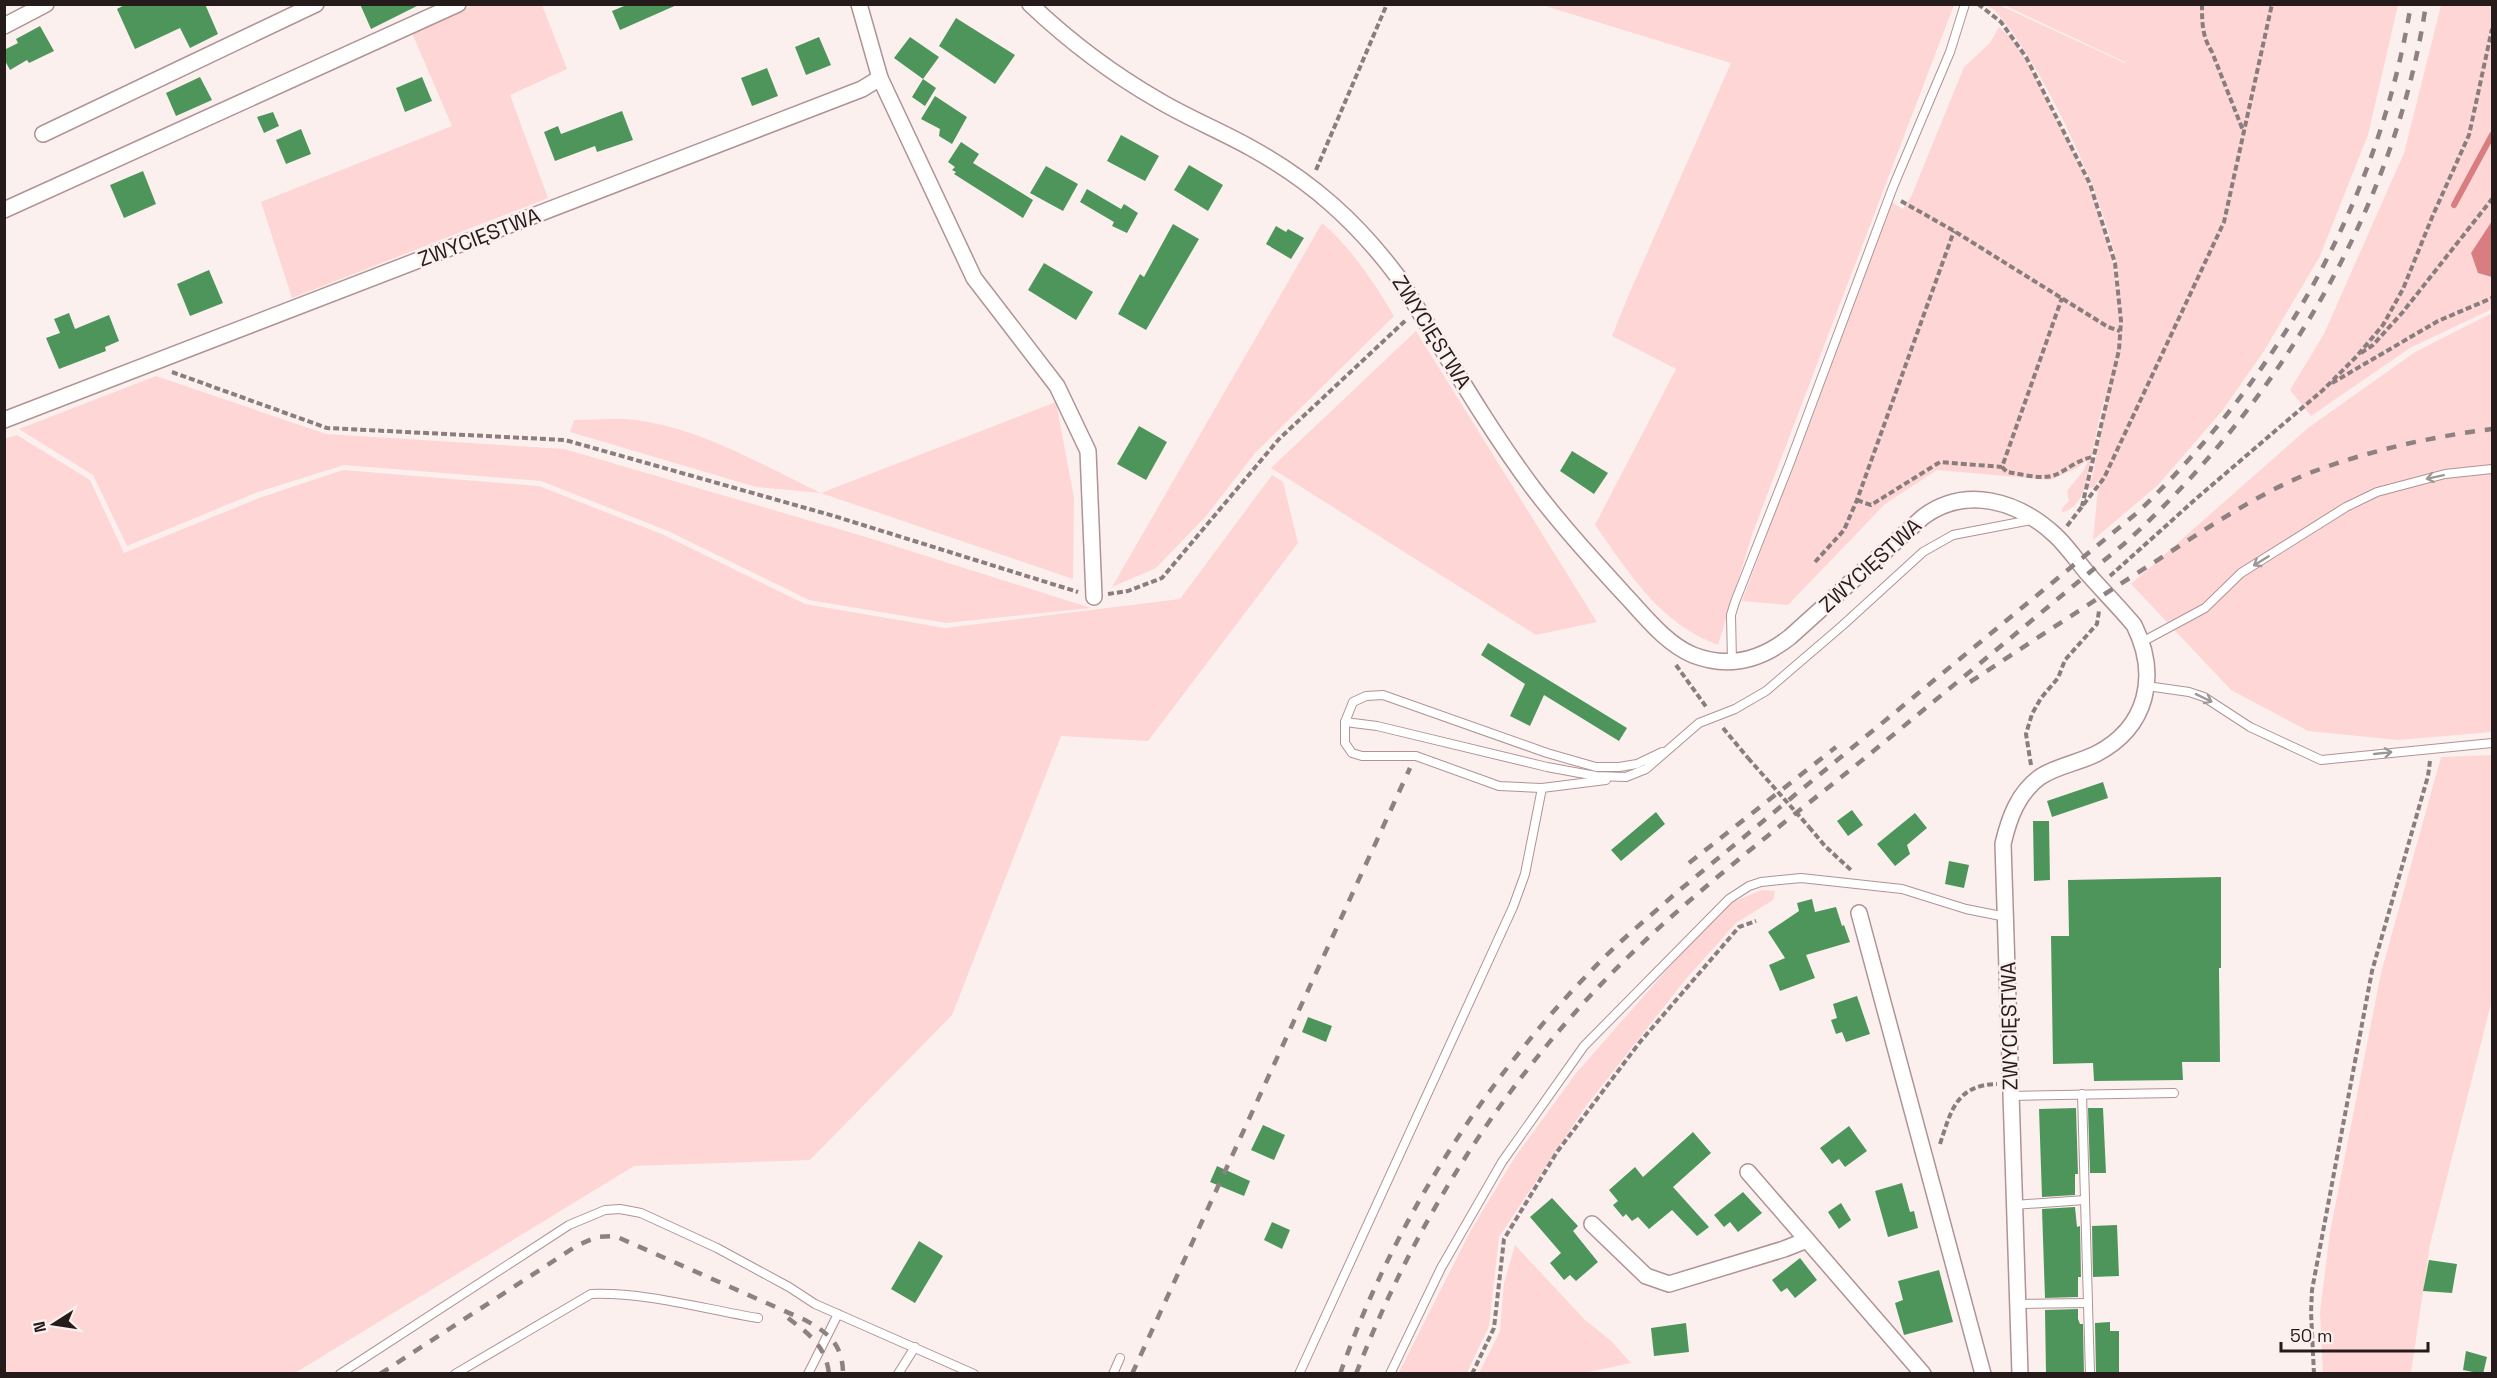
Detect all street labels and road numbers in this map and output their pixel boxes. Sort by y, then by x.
street label: ZWYCIĘSTWA [414,201,544,273]
street label: ZWYCIĘSTWA [1386,270,1478,394]
street label: ZWYCIĘSTWA [1813,512,1927,618]
street label: ZWYCIĘSTWA [1994,961,2024,1091]

